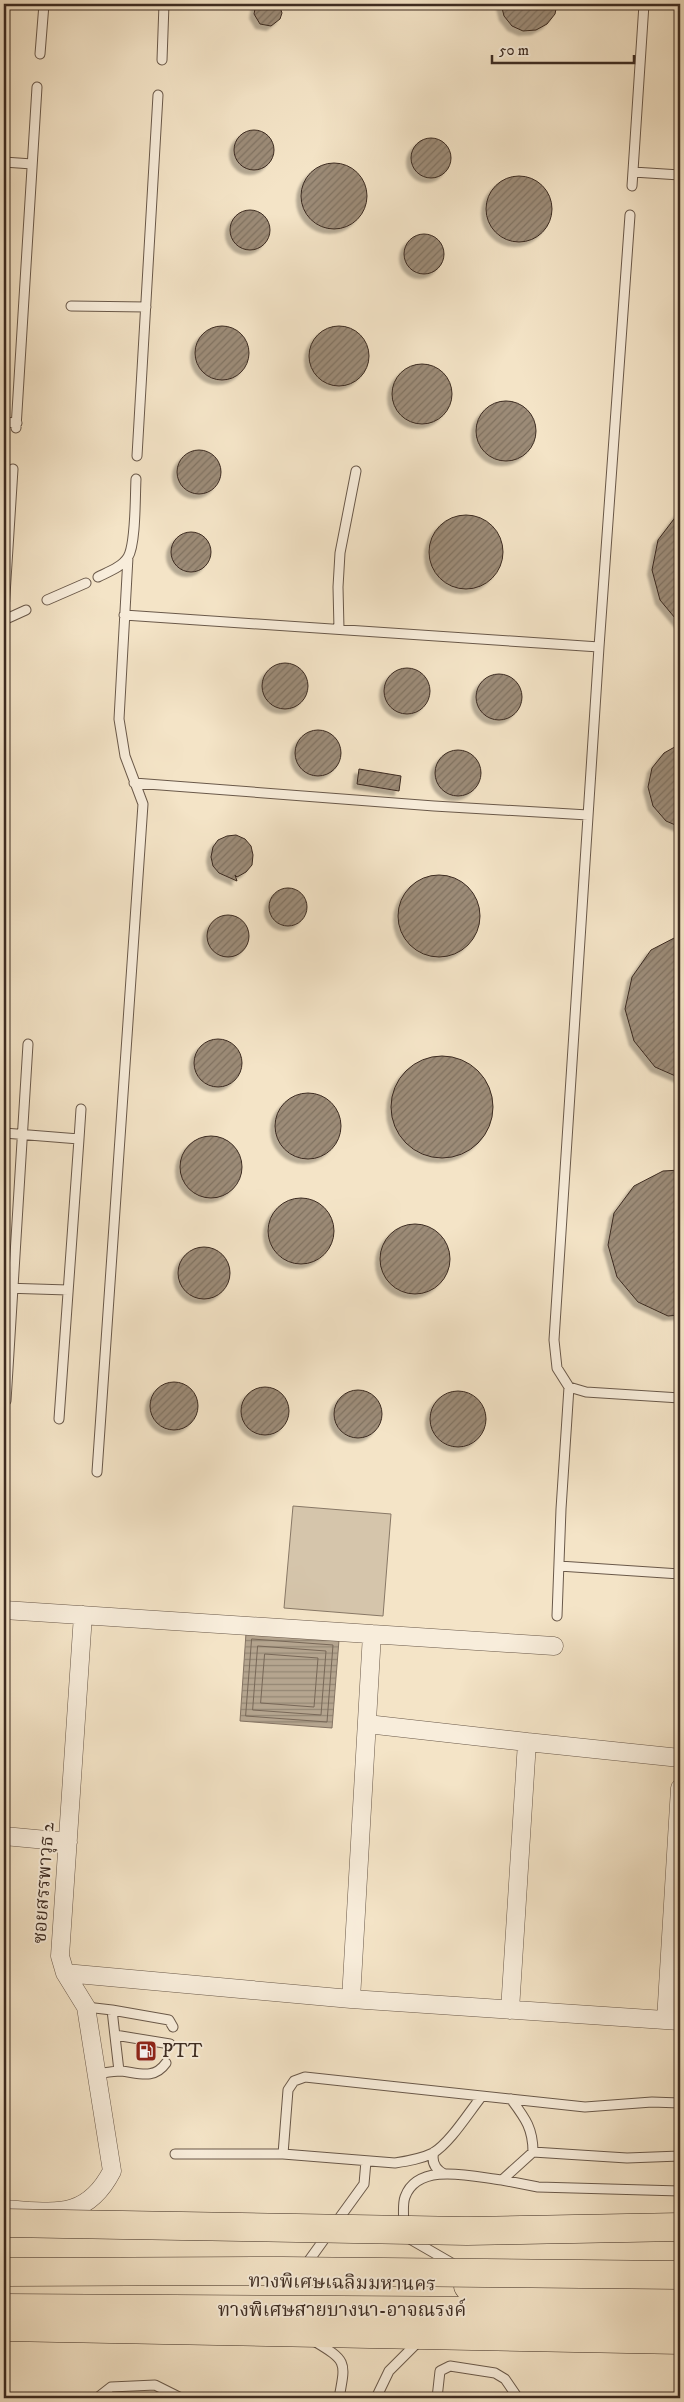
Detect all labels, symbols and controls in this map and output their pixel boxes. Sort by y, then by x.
scale bar [492,32,634,64]
text: 50 m [499,41,529,60]
street label: ซอยสรรพาวุธ 2 [28,1821,60,1944]
fuel station icon: PTT [134,2039,158,2063]
place label: PTT [162,2040,203,2063]
street label: ทางพิเศษเฉลิมมหานคร [248,2270,436,2296]
street label: ทางพิเศษสายบางนา-อาจณรงค์ [218,2298,466,2322]

